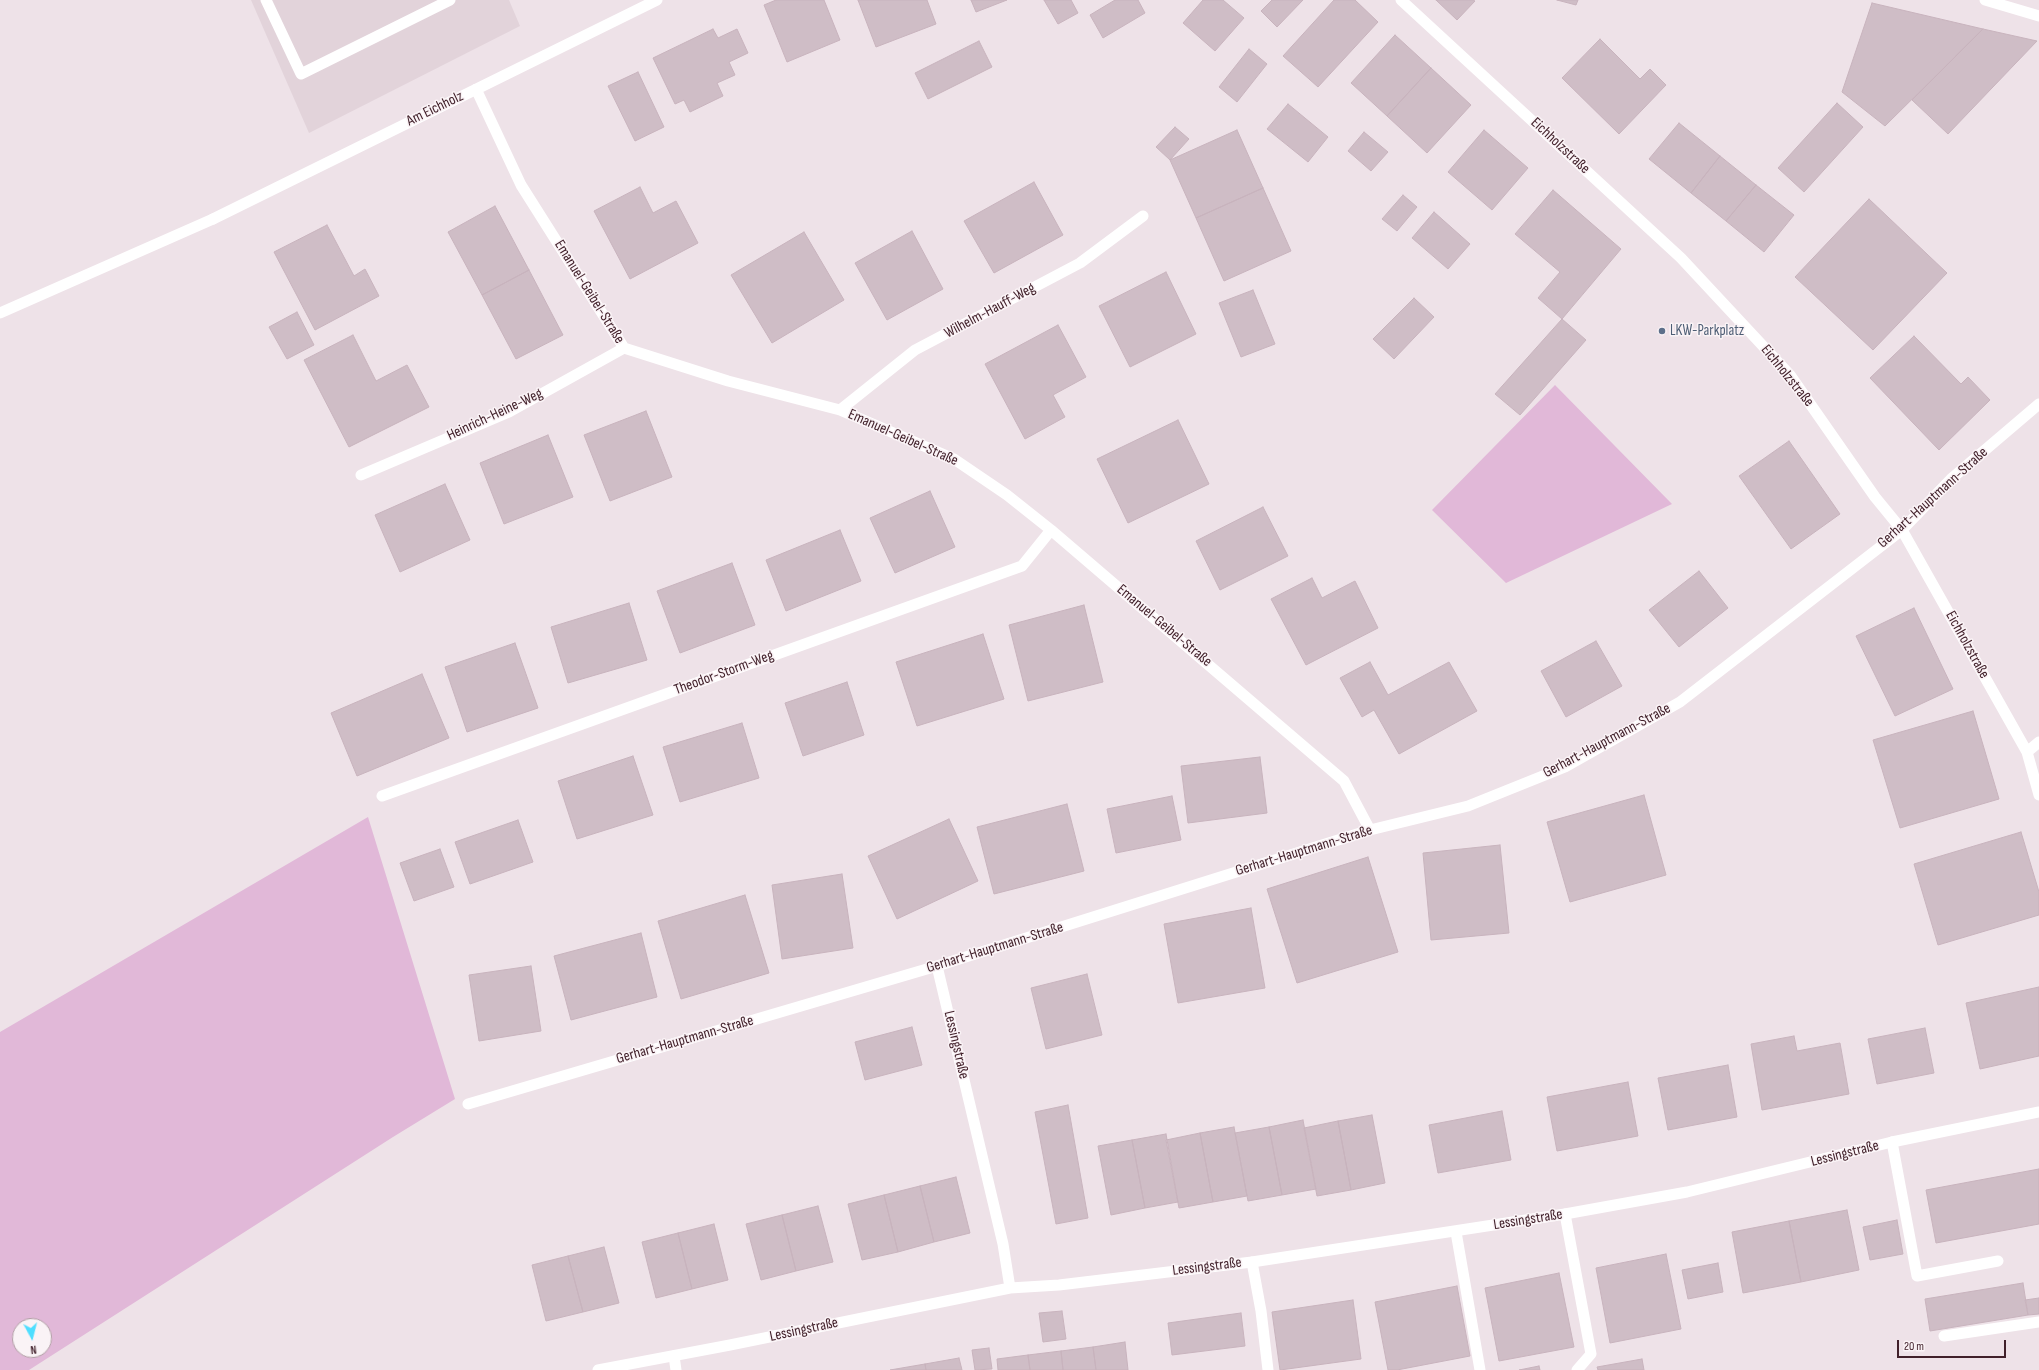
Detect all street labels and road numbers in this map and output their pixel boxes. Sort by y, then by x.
street label: Am Eichholz [404,88,466,130]
street label: Eichholzstraße [1527,114,1593,178]
street label: Emanuel-Geibel-Straße [550,237,628,347]
street label: Wilhelm-Hauff-Weg [941,279,1039,343]
street label: Eichholzstraße [1757,341,1817,411]
street label: Heinrich-Heine-Weg [444,385,546,445]
street label: Emanuel-Geibel-Straße [845,406,961,470]
street label: Gerhart-Hauptmann-Straße [1874,444,1992,552]
street label: Emanuel-Geibel-Straße [1113,581,1215,671]
street label: Eichholzstraße [1941,608,1993,682]
street label: Theodor-Storm-Weg [672,647,776,699]
street label: Gerhart-Hauptmann-Straße [1540,700,1674,782]
street label: Gerhart-Hauptmann-Straße [1234,822,1374,880]
street label: Gerhart-Hauptmann-Straße [925,919,1065,977]
street label: Lessingstraße [939,1009,973,1081]
street label: Gerhart-Hauptmann-Straße [614,1012,756,1068]
street label: Lessingstraße [1809,1137,1881,1171]
street label: Lessingstraße [1492,1206,1564,1234]
street label: Lessingstraße [1171,1254,1243,1280]
street label: Lessingstraße [768,1314,840,1346]

